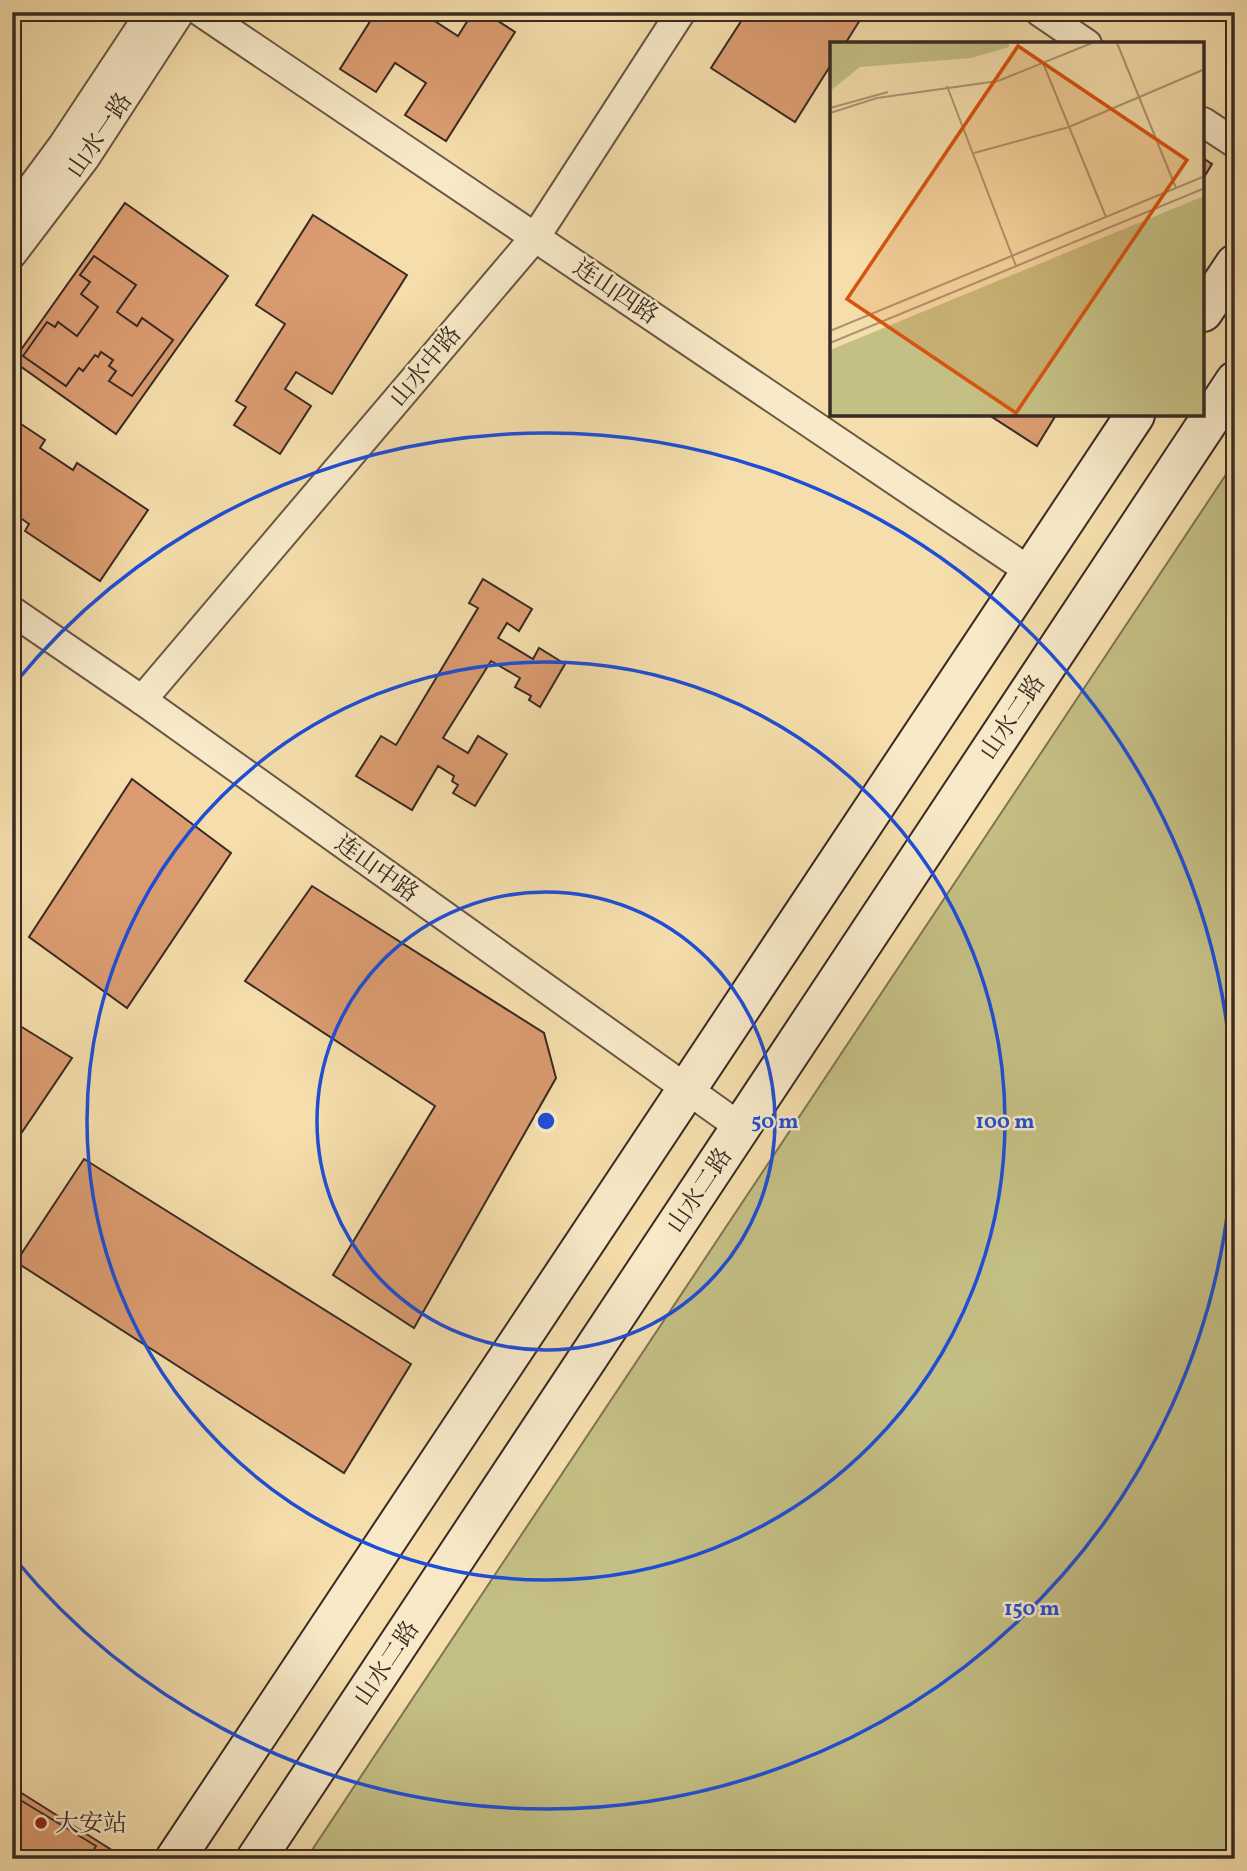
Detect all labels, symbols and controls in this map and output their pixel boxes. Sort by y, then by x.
inset map [830,42,1205,416]
street label: 山水一路 [60,87,142,185]
street label: 连山四路 [566,252,664,334]
street label: 山水中路 [383,320,470,415]
street label: 山水二路 [973,669,1055,767]
street label: 连山中路 [327,828,425,912]
text: 50 m [751,1108,799,1137]
text: 100 m [975,1108,1035,1137]
centre of rings [534,1109,558,1133]
street label: 山水二路 [660,1142,742,1240]
text: 150 m [1004,1595,1060,1624]
street label: 山水二路 [347,1615,429,1713]
place label: 大安站 [55,1808,127,1842]
marker: 大安站 [33,1815,49,1831]

